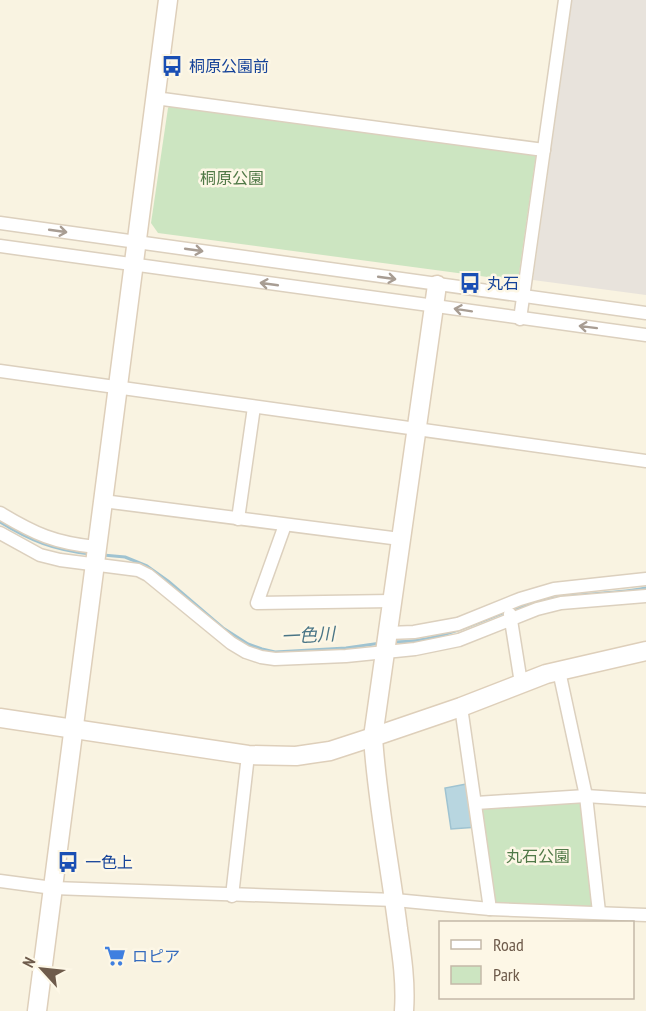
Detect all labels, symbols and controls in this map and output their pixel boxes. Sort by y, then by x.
bus stop icon: 桐原公園前 [160,54,184,78]
place label: 桐原公園前 [189,56,269,76]
park label: 桐原公園 [200,168,264,188]
one-way arrow [48,226,67,237]
one-way arrow [184,245,203,256]
bus stop icon: 丸石 [458,271,482,295]
one-way arrow [377,272,396,283]
place label: 丸石 [487,273,519,293]
one-way arrow [260,278,280,289]
one-way arrow [453,305,473,316]
one-way arrow [579,322,598,333]
water label: 一色川 [280,622,338,648]
park label: 丸石公園 [506,846,570,866]
bus stop icon: 一色上 [56,850,80,874]
place label: 一色上 [85,852,133,872]
legend [439,921,634,999]
text: Road [493,933,524,956]
north arrow [12,939,72,999]
supermarket icon: ロピア [103,944,127,968]
place label: ロピア [132,946,180,966]
text: N [18,954,40,971]
text: Park [493,963,520,986]

